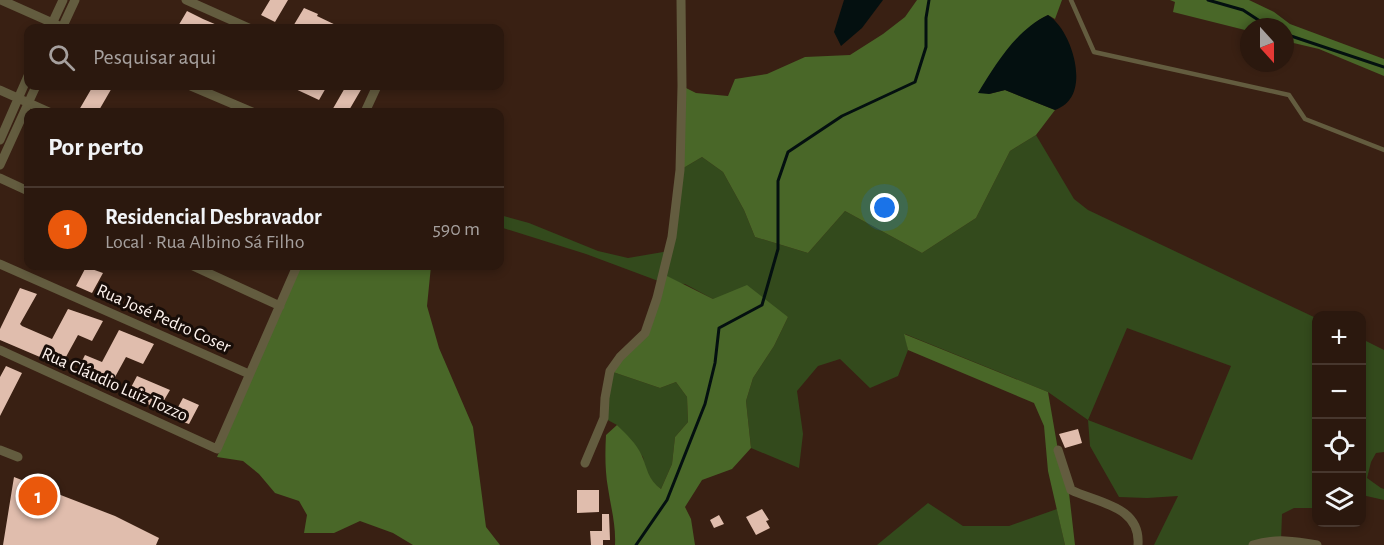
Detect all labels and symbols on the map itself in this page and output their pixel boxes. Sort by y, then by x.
north arrow [1240,18,1294,72]
your location [870,193,899,222]
street label: Rua José Pedro Coser [94,281,233,357]
street label: Rua Cláudio Luiz Tozzo [39,345,191,425]
pin: 1 [18,474,57,518]

